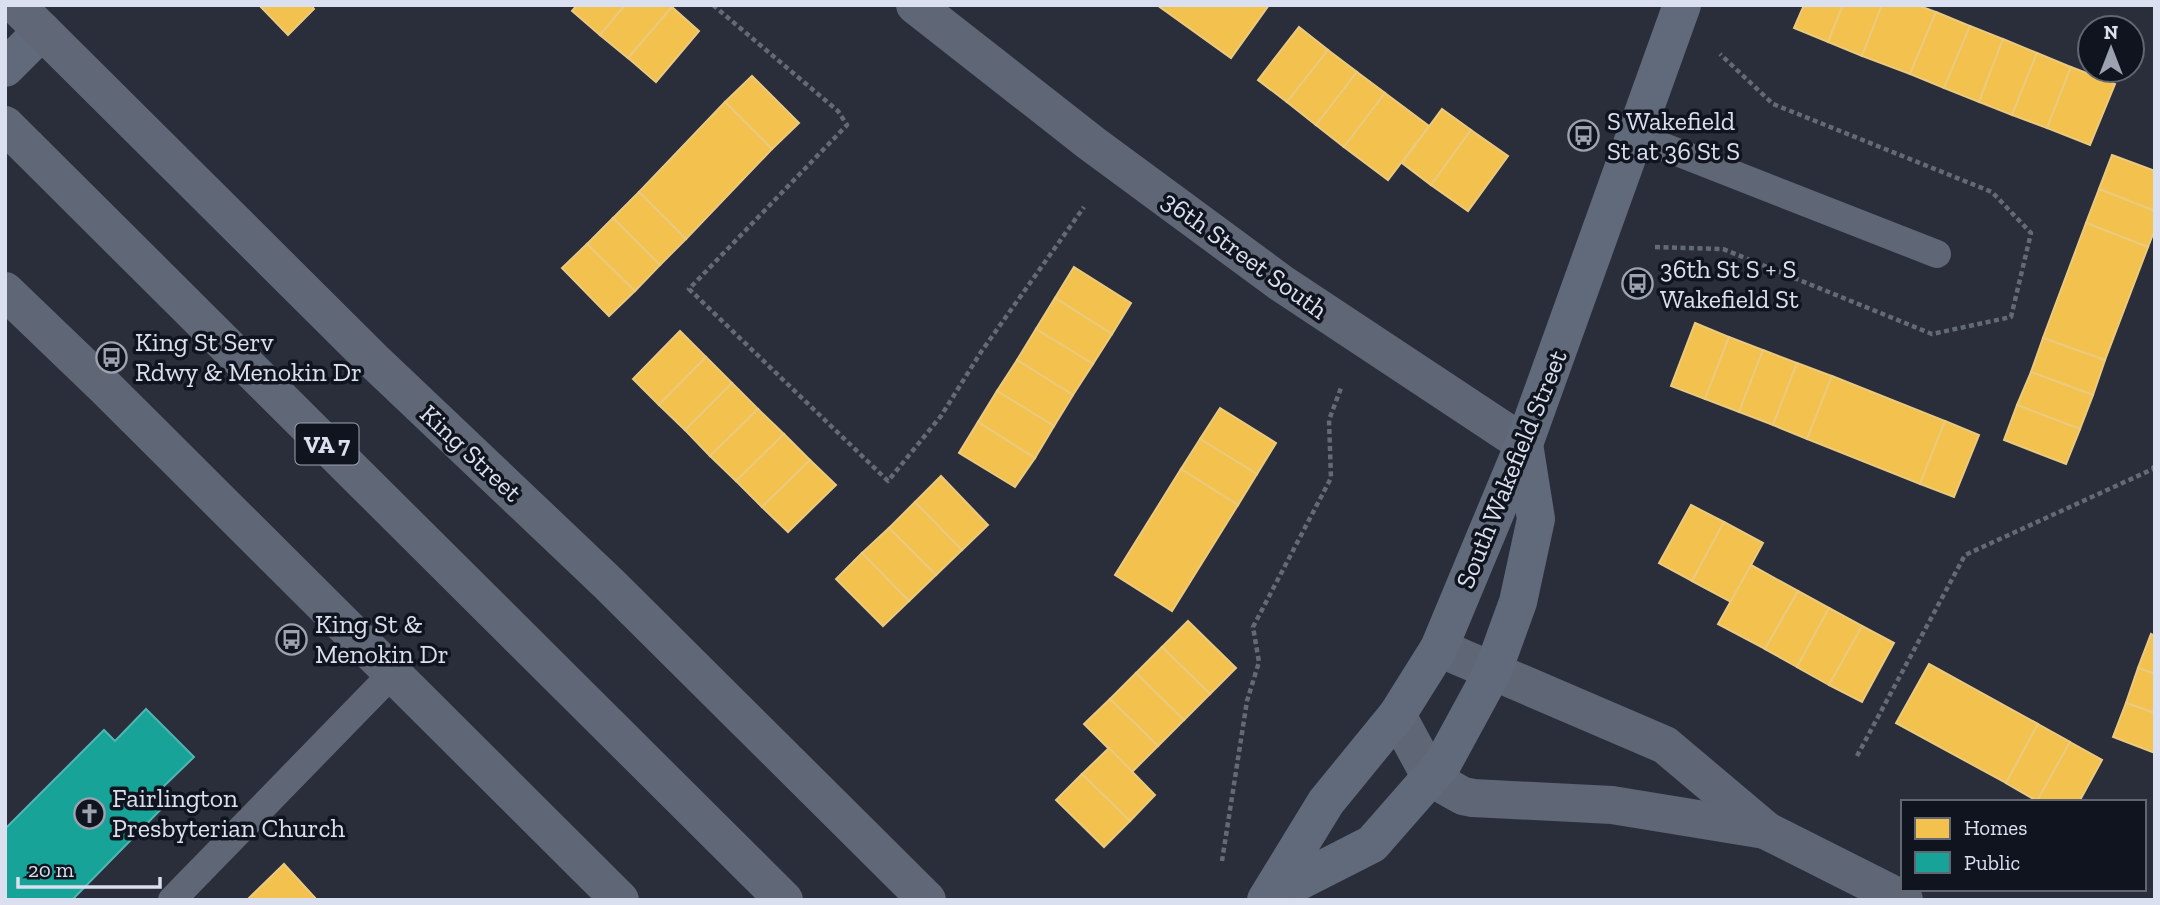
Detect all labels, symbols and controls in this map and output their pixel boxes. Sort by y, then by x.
north arrow [2076,14,2146,84]
text: N [2104,21,2118,44]
place label: S Wakefield St at 36 St S [1607,105,1740,167]
bus stop icon: S Wakefield St at 36 St S [1567,119,1601,153]
street label: 36th Street South [1156,184,1334,326]
place label: 36th St S + S Wakefield St [1660,253,1799,315]
bus stop icon: 36th St S + S Wakefield St [1620,267,1654,301]
place label: King St Serv Rdwy & Menokin Dr [135,326,362,388]
bus stop icon: King St Serv Rdwy & Menokin Dr [95,340,129,374]
street label: South Wakefield Street [1449,345,1574,593]
street label: King Street [413,398,529,508]
road number: VA 7 [296,424,358,464]
place label: King St & Menokin Dr [315,608,449,670]
bus stop icon: King St & Menokin Dr [275,622,309,656]
place label: Fairlington Presbyterian Church [112,782,345,844]
church icon: Fairlington Presbyterian Church [72,796,106,830]
legend [1901,800,2146,891]
text: Homes [1964,815,2027,840]
scale bar [18,846,159,890]
text: Public [1964,850,2020,875]
text: 20 m [28,857,74,882]

